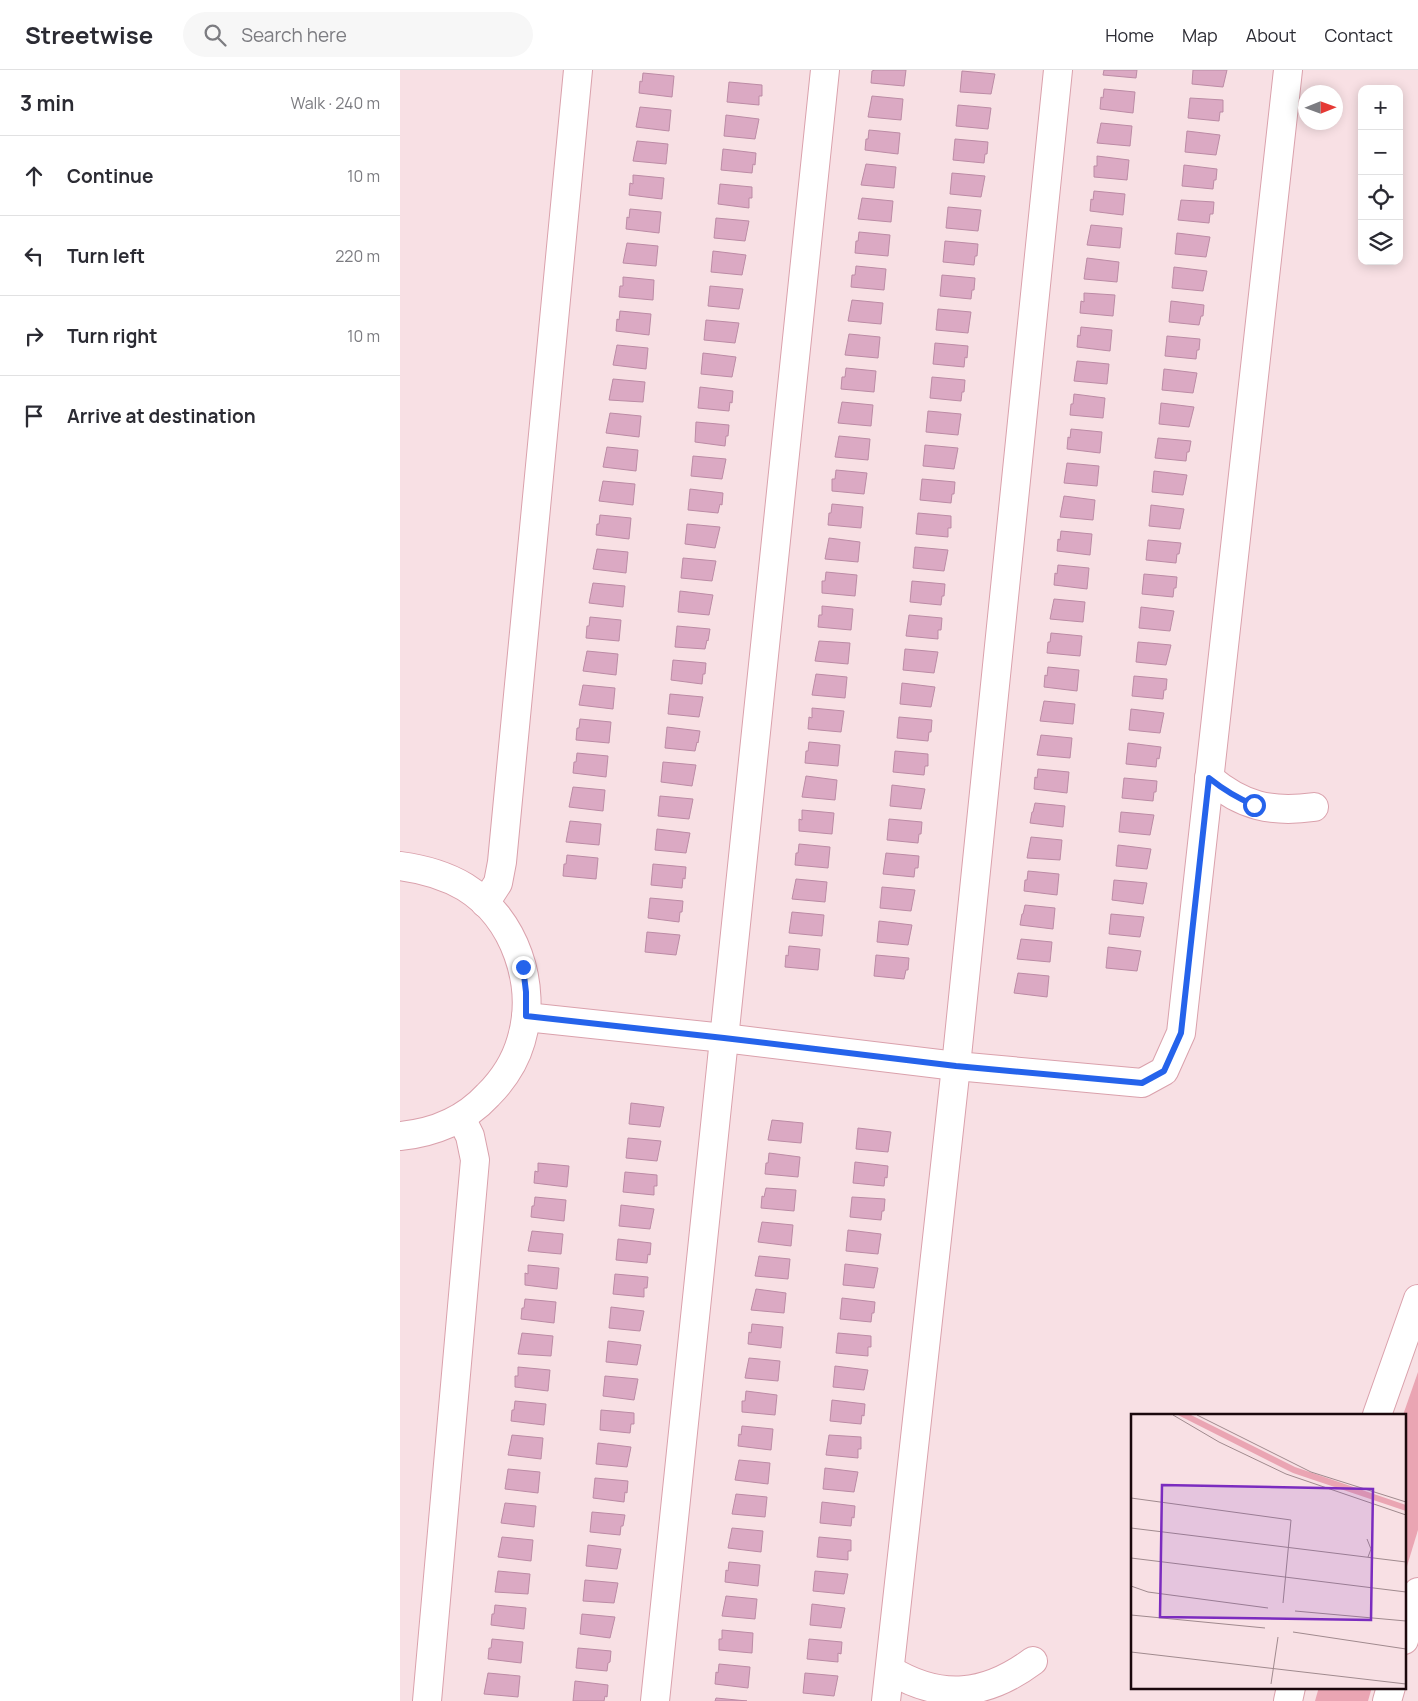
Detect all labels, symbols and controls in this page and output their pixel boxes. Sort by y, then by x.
search box [183,12,533,57]
text: Streetwise [25,18,153,51]
icon: search [201,21,229,49]
text: Search here [241,22,347,48]
text: Home [1105,23,1154,47]
text: Map [1182,23,1218,47]
text: About [1246,23,1296,47]
text: Contact [1324,23,1393,47]
north arrow [1298,85,1343,130]
map controls [1358,85,1403,265]
button: + [1358,85,1403,130]
text: 3 min [20,89,74,117]
text: Walk · 240 m [290,92,380,114]
button: − [1358,130,1403,175]
icon: ahead [20,162,48,190]
text: Continue [67,163,153,189]
text: 10 m [347,165,380,187]
button: locate [1358,175,1403,220]
button: layers [1358,220,1403,265]
icon: left [20,242,48,270]
text: Turn left [67,243,145,269]
text: 220 m [335,245,380,267]
icon: right [20,322,48,350]
text: Turn right [67,323,157,349]
text: 10 m [347,325,380,347]
icon: arrive [20,402,48,430]
text: Arrive at destination [67,403,256,429]
route start [1243,794,1266,817]
route end [512,956,535,979]
inset map [1131,1414,1406,1688]

